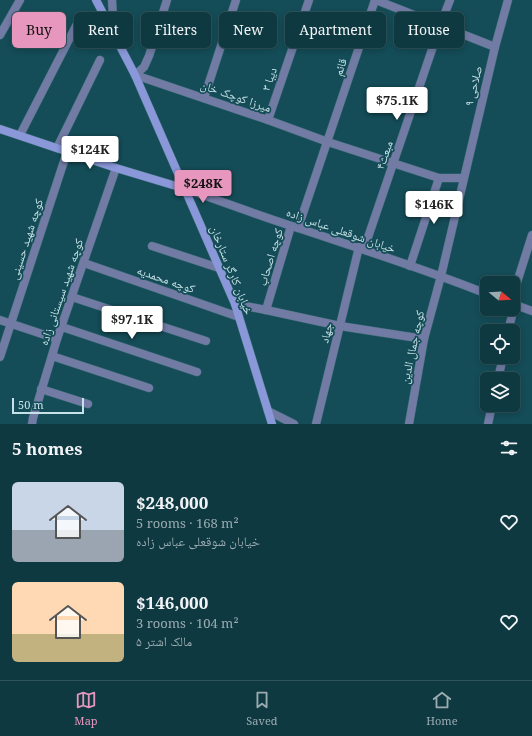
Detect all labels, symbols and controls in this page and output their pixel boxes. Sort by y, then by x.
chip: Buy [12,12,66,48]
chip: Rent [74,12,133,48]
chip: Filters [141,12,211,48]
chip: New [219,12,277,48]
chip: Apartment [285,12,386,48]
chip: House [394,12,464,48]
street label: قائم [329,56,351,78]
street label: صلاحی ۹ [460,64,486,108]
street label: دیبا ۳ [257,65,281,93]
street label: میرزا کوچک خان [198,76,274,116]
pin: $75.1K [364,87,430,121]
text: $75.1K [376,91,418,109]
pin: $124K [62,136,118,170]
street label: مبعث۴ [371,138,397,172]
text: $124K [71,140,109,158]
pin: $248K [175,170,231,204]
text: $248K [184,174,222,192]
pin: $146K [406,191,462,225]
text: $146K [415,195,453,213]
street label: کوچه شهید حسینی [5,196,47,282]
street label: خیابان شوقعلی عباس زاده [284,203,398,257]
street label: خیابان کارگر ستارخان [206,223,258,317]
street label: کوچه اصحاب [253,226,287,288]
street label: کوچه شهید سیستانی زاده [35,236,87,348]
street label: کوچه محمدیه [135,261,197,297]
north arrow [480,276,520,316]
map controls [480,276,520,412]
pin: $97.1K [99,306,165,340]
street label: کوچه جمال الدین [396,309,428,385]
text: $97.1K [111,310,153,328]
street label: جهاد [315,321,337,345]
button: locate [480,324,520,364]
button: layers [480,372,520,412]
scale bar [12,396,84,415]
text: 50 m [18,397,44,412]
text: 5 homes [12,437,82,460]
icon: filters [498,437,520,459]
text: $248,000 [136,491,208,514]
icon: home [44,498,92,546]
icon: heart [498,511,520,533]
text: 5 rooms · 168 m² [136,514,239,532]
text: خیابان شوقعلی عباس زاده [136,532,260,550]
text: $146,000 [136,591,208,614]
icon: home [44,598,92,646]
icon: heart [498,611,520,633]
text: 3 rooms · 104 m² [136,614,239,632]
text: مالک اشتر ۵ [136,632,192,650]
tab: Map [74,689,98,728]
tab: Saved [246,689,278,728]
tab: Home [426,689,458,728]

